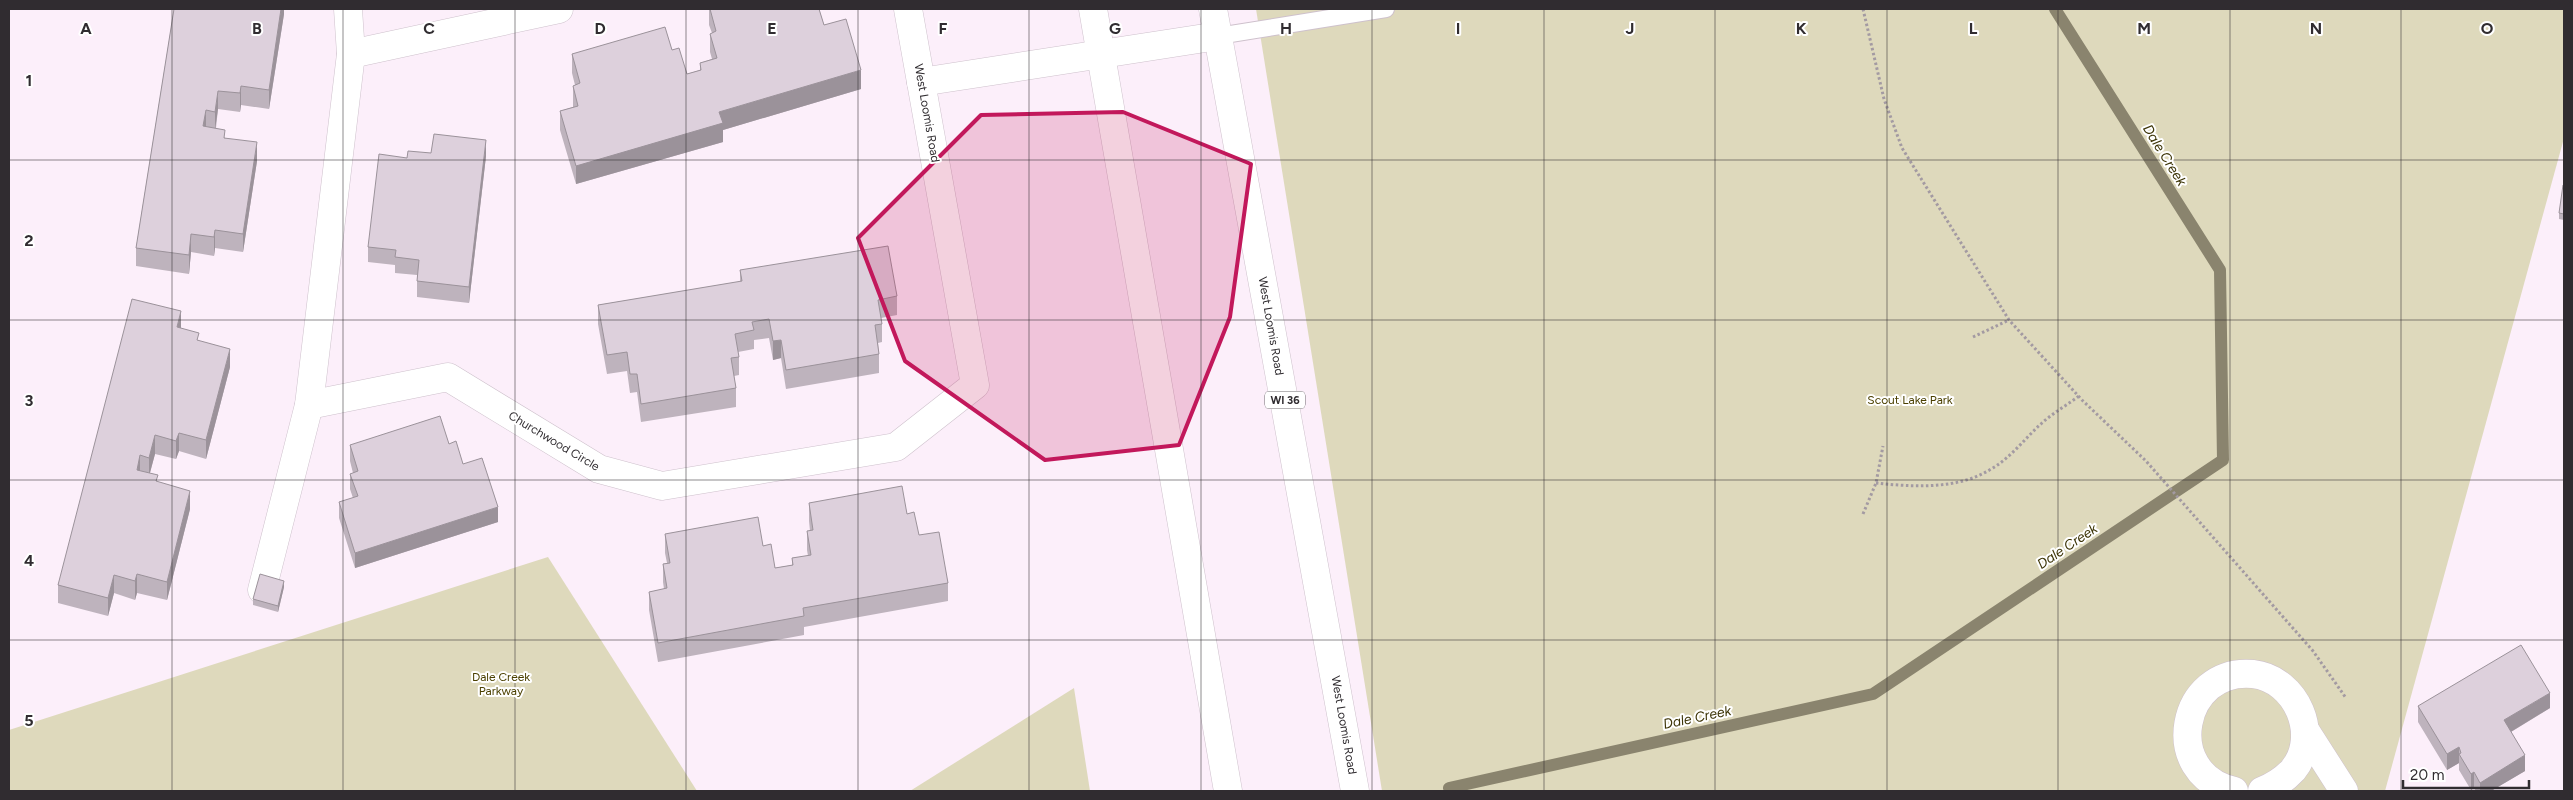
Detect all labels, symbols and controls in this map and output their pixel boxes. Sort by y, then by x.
text: A [80,19,92,38]
text: B [252,19,262,38]
text: C [423,19,435,38]
text: D [594,19,606,38]
text: E [767,19,777,38]
text: F [939,19,948,38]
text: G [1109,19,1121,38]
text: H [1280,19,1292,38]
text: I [1456,19,1460,38]
text: J [1626,19,1634,38]
text: K [1796,19,1807,38]
text: L [1969,19,1978,38]
text: M [2137,19,2151,38]
text: N [2310,19,2322,38]
text: O [2481,19,2494,38]
street label: West Loomis Road [911,63,943,163]
text: 1 [26,71,32,90]
water label: Dale Creek [2139,121,2191,190]
text: 2 [24,231,34,250]
street label: West Loomis Road [1255,276,1287,376]
text: 3 [25,391,34,410]
road number: WI 36 [1265,392,1305,408]
park label: Scout Lake Park [1867,393,1953,407]
street label: Churchwood Circle [506,408,602,474]
water label: Dale Creek [2034,519,2102,573]
text: 4 [24,551,34,570]
park label: Dale Creek Parkway [472,670,530,698]
street label: West Loomis Road [1328,675,1360,775]
water label: Dale Creek [1662,702,1734,733]
text: 5 [24,711,34,730]
scale bar [2403,758,2529,790]
text: 20 m [2410,766,2444,784]

